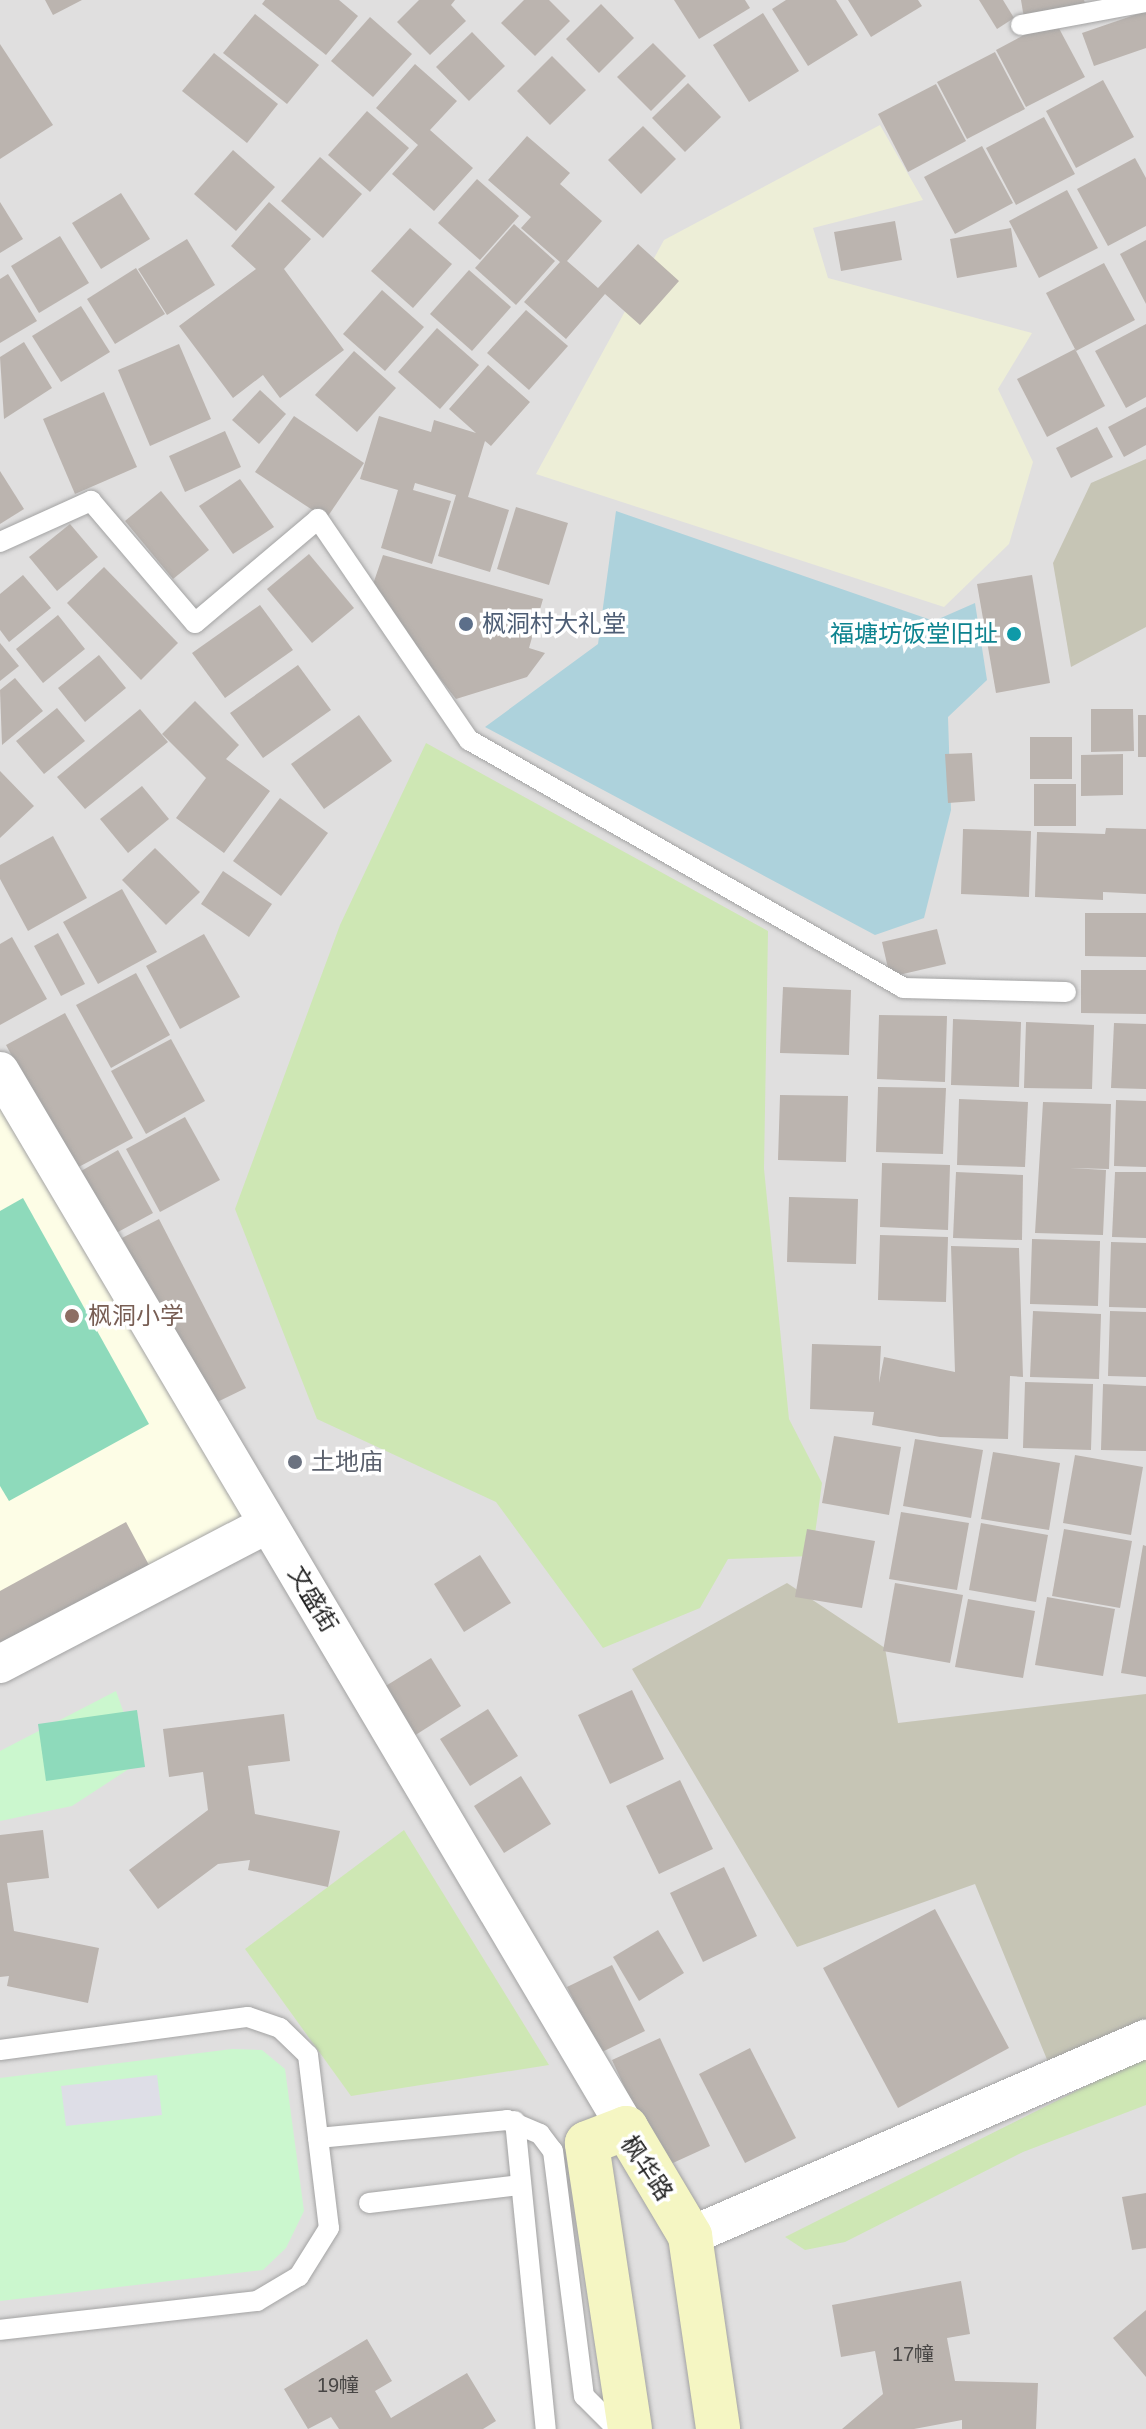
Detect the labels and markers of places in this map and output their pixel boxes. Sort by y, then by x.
place label: 枫洞村大礼堂 [482,610,626,638]
marker: 枫洞村大礼堂 [457,615,475,633]
place label: 福塘坊饭堂旧址 [830,620,998,648]
marker: 福塘坊饭堂旧址 [1005,625,1023,643]
place label: 枫洞小学 [88,1302,184,1330]
marker: 枫洞小学 [63,1307,81,1325]
place label: 土地庙 [311,1448,383,1476]
marker: 土地庙 [286,1453,304,1471]

